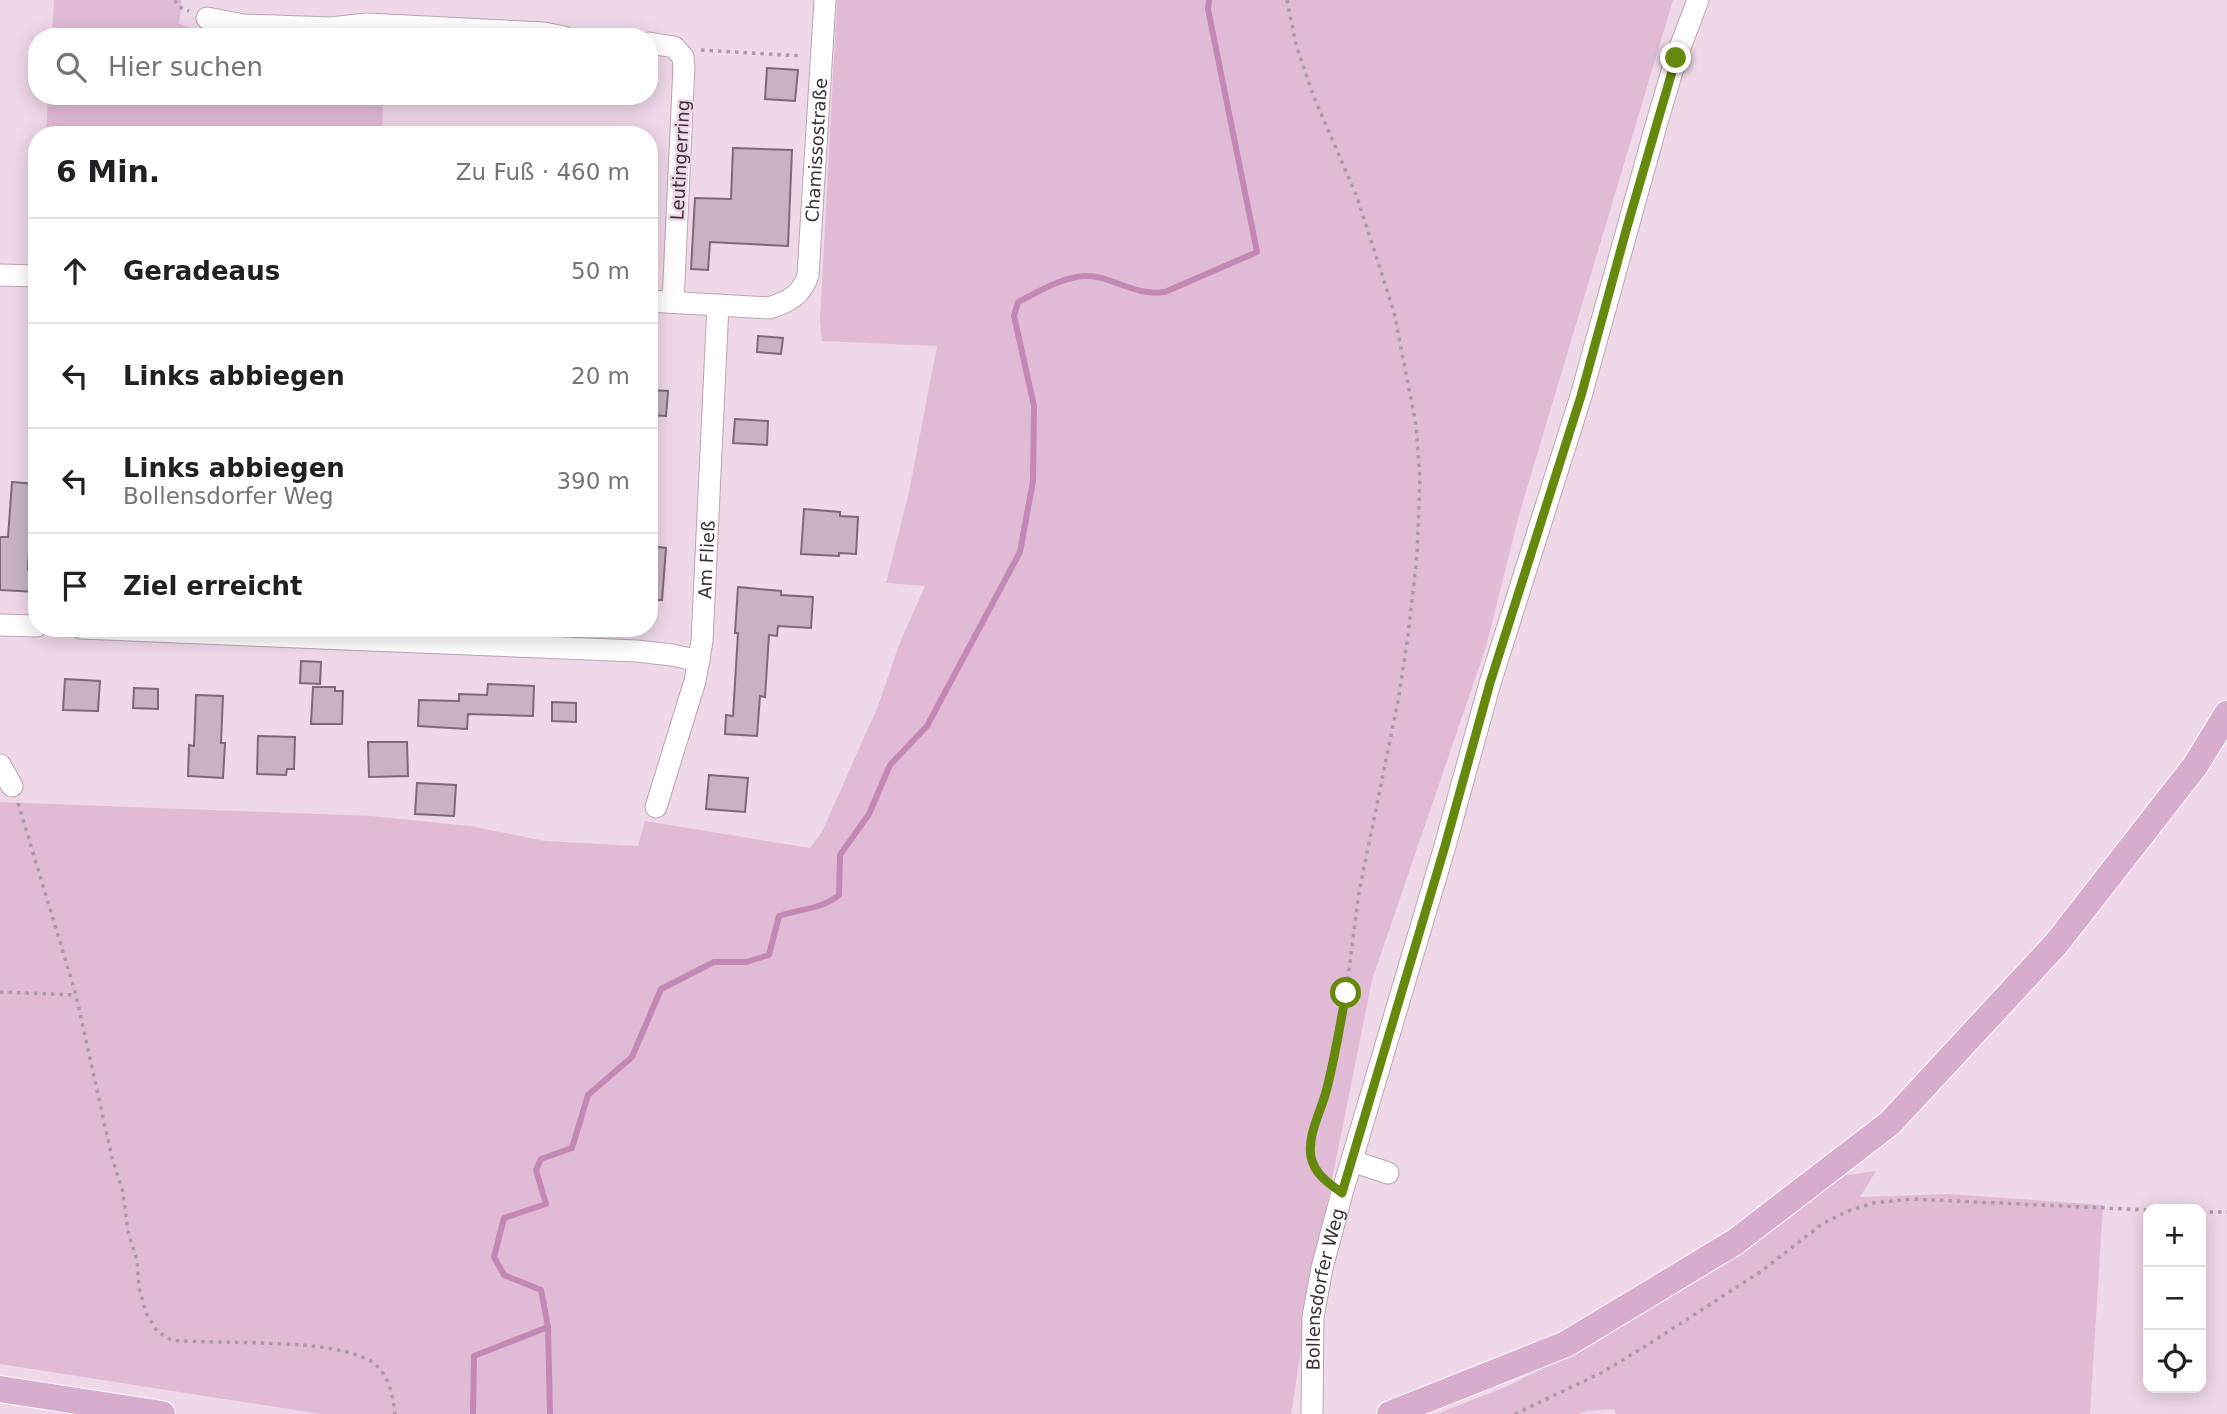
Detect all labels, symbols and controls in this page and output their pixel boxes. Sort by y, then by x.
search box [28,28,658,105]
route end [1660,42,1691,73]
icon: search [52,48,90,86]
text: Hier suchen [108,52,263,82]
street label: Chamissostraße [801,77,831,223]
street label: Leutingerring [666,99,694,221]
text: 6 Min. [56,154,160,189]
text: Zu Fuß · 460 m [456,159,630,185]
icon: ahead [56,252,94,290]
text: Geradeaus [123,256,280,286]
text: 50 m [571,258,630,284]
icon: left [56,357,94,395]
text: Links abbiegen [123,361,345,391]
text: 20 m [571,363,630,389]
text: Links abbiegen [123,453,345,483]
icon: left [56,462,94,500]
text: 390 m [556,468,630,494]
text: Bollensdorfer Weg [123,483,334,509]
street label: Am Fließ [694,520,718,599]
icon: arrive [56,567,94,605]
text: Ziel erreicht [123,571,303,601]
route start [1330,977,1361,1008]
map controls [2143,1204,2206,1393]
button: + [2143,1204,2206,1267]
street label: Bollensdorfer Weg [1302,1206,1348,1371]
button: − [2143,1267,2206,1330]
button: locate [2143,1330,2206,1393]

